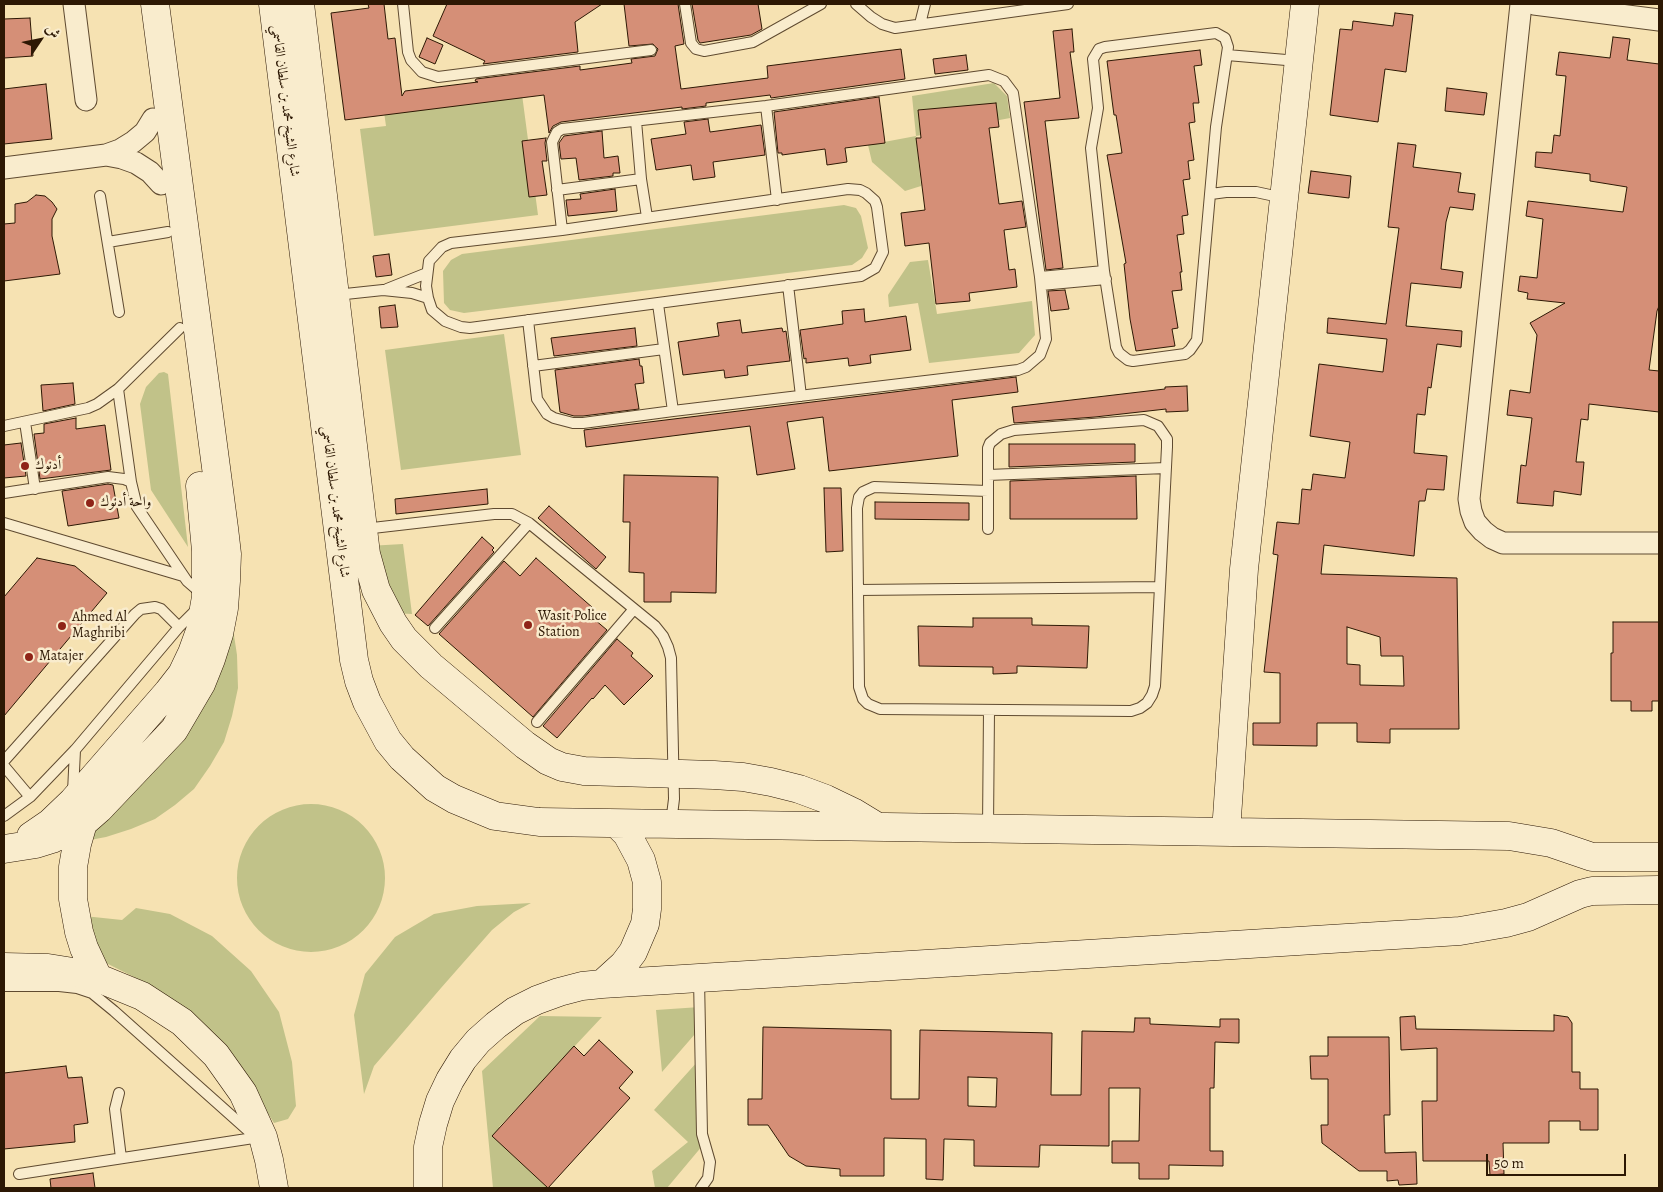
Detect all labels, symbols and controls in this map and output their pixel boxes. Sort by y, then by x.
north arrow [15,15,65,65]
text: ش [41,20,65,42]
street label: شارع الشيخ محمد بن سلطان القاسمي [267,24,303,178]
street label: شارع الشيخ محمد بن سلطان القاسمي [317,425,353,579]
place label: أدنوك [35,458,61,474]
marker: أدنوك [19,460,31,472]
place label: واحة أدنوك [100,495,151,511]
marker: واحة أدنوك [84,497,96,509]
place label: Wasit Police Station [538,609,607,642]
place label: Ahmed Al Maghribi [72,610,127,642]
marker: Wasit Police Station [522,619,534,631]
marker: Ahmed Al Maghribi [56,620,68,632]
place label: Matajer [39,649,84,665]
marker: Matajer [23,651,35,663]
scale bar [1488,1144,1628,1176]
text: 50 m [1494,1153,1524,1173]

